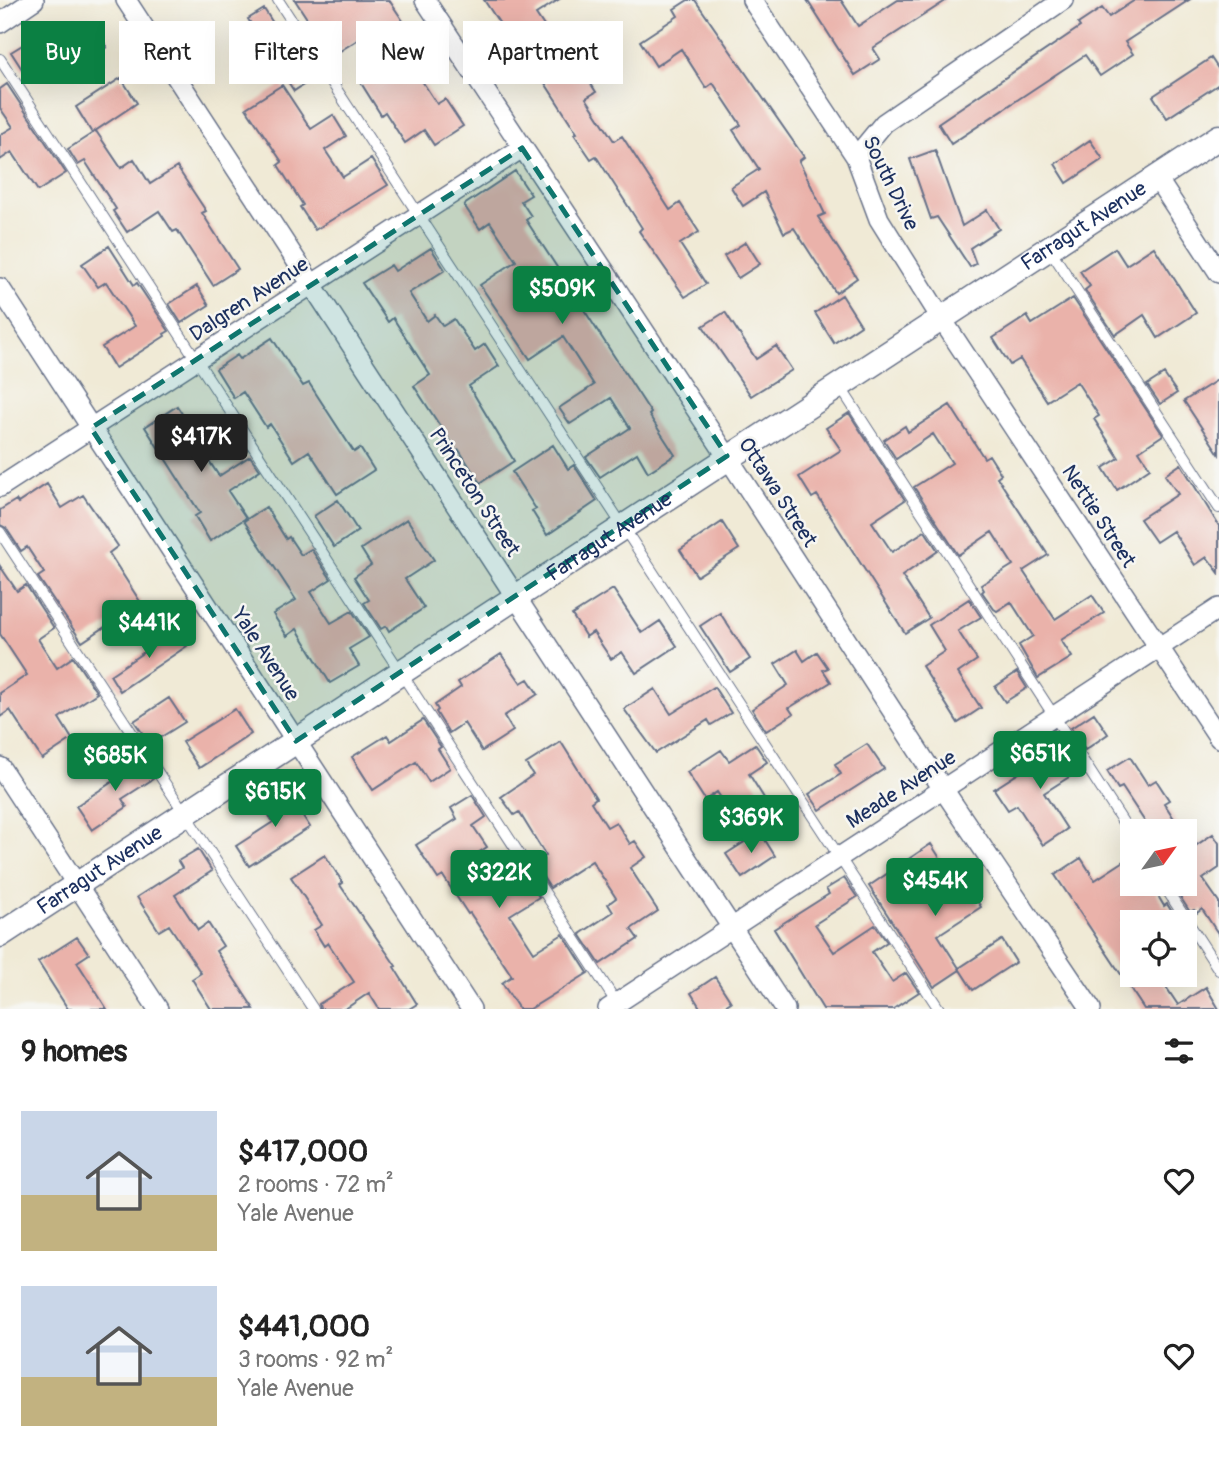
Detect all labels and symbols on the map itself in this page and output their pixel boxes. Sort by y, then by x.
street label: South Drive [856,132,925,235]
street label: Farragut Avenue [1016,175,1152,277]
street label: Dalgren Avenue [185,251,314,348]
pin: $509K [513,266,611,326]
pin: $417K [152,414,250,474]
street label: Princeton Street [423,423,527,562]
street label: Ottawa Street [732,432,823,553]
street label: Nettie Street [1055,460,1142,573]
street label: Farragut Avenue [541,485,678,588]
pin: $441K [100,600,198,660]
street label: Yale Avenue [225,602,306,706]
pin: $651K [991,732,1089,791]
pin: $685K [66,734,164,793]
street label: Meade Avenue [841,744,962,835]
pin: $615K [226,770,324,829]
pin: $369K [702,796,800,855]
street label: Farragut Avenue [32,819,168,921]
north arrow [1120,819,1197,896]
pin: $322K [450,850,548,910]
pin: $454K [886,858,984,918]

